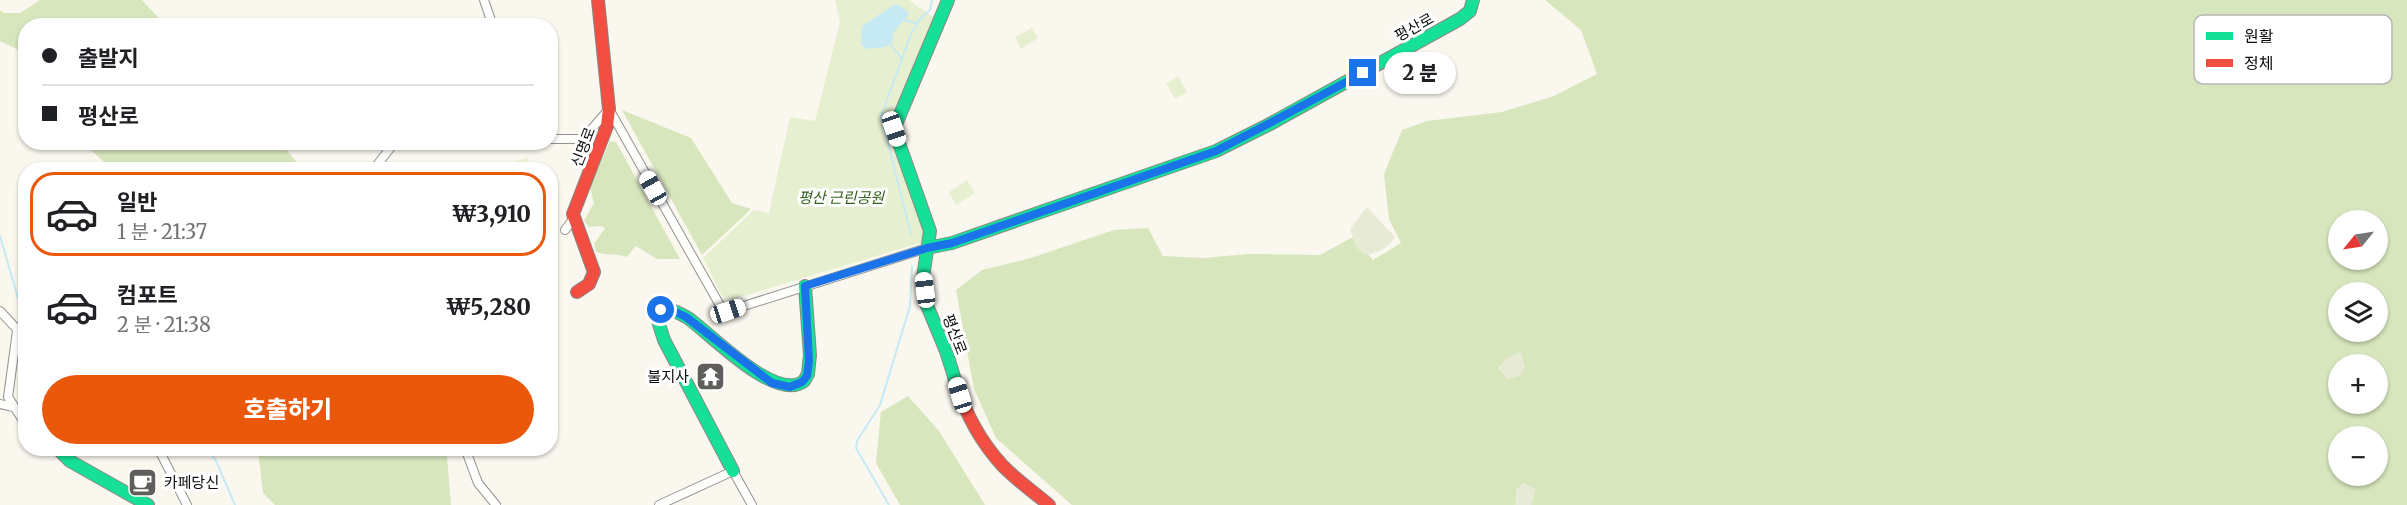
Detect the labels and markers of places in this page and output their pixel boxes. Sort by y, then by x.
temple icon: 불지사 [694,360,726,392]
place label: 불지사 [648,367,689,386]
cafe icon: 카페당신 [127,466,159,498]
place label: 카페당신 [164,473,219,492]

